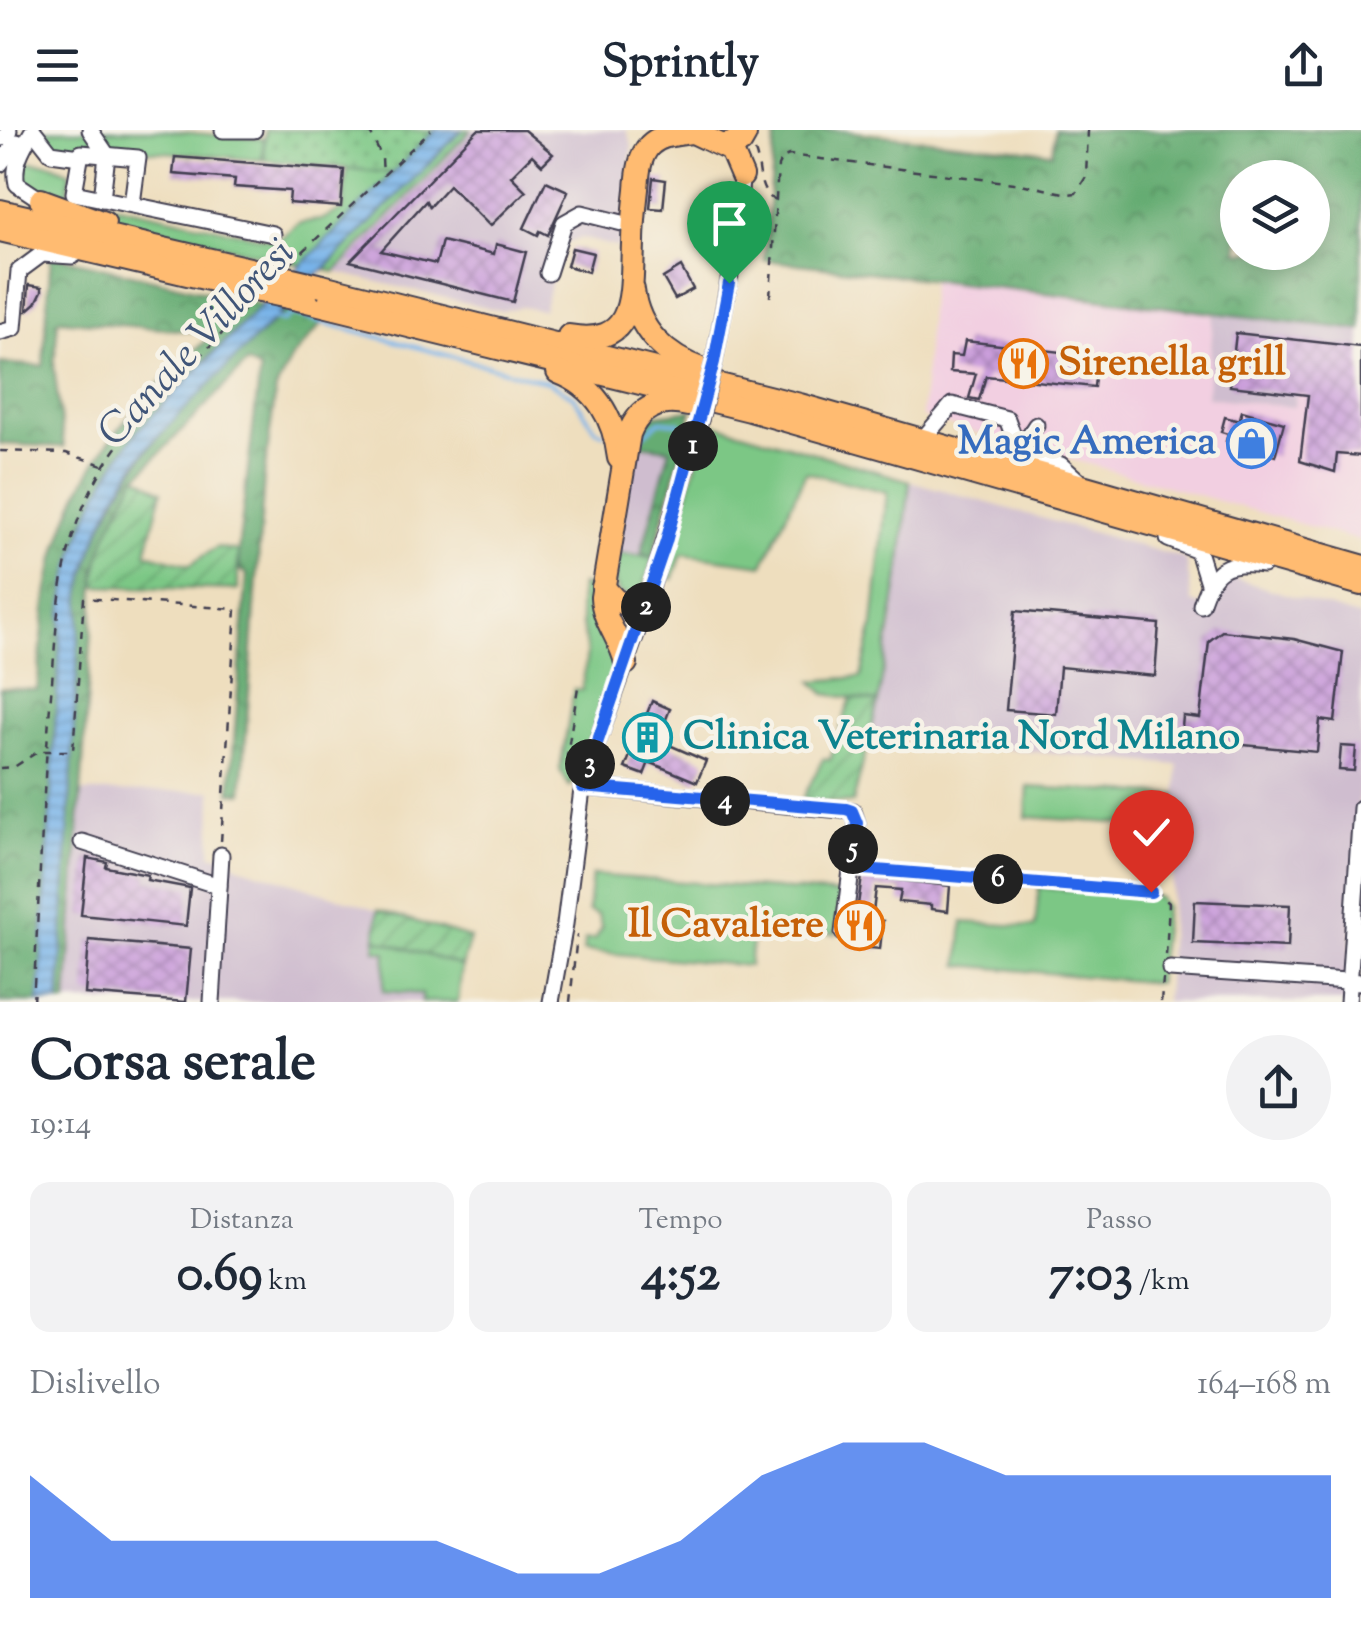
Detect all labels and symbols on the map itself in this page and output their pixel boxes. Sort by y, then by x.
pin [687,181,772,284]
water label: Canale Villoresi [85,226,311,462]
place label: Sirenella grill [1058,336,1287,393]
restaurant icon: Sirenella grill [997,338,1049,390]
place label: Magic America [958,415,1217,472]
shop icon: Magic America [1225,417,1277,469]
pin: 1 [668,421,718,471]
pin: 2 [621,582,671,632]
place label: Clinica Veterinaria Nord Milano [683,710,1240,767]
building icon: Clinica Veterinaria Nord Milano [622,712,674,764]
pin: 3 [565,739,615,789]
pin: 4 [700,776,750,826]
pin [1109,790,1194,893]
pin: 5 [828,824,878,874]
pin: 6 [973,854,1023,904]
place label: Il Cavaliere [628,898,824,955]
restaurant icon: Il Cavaliere [833,900,885,952]

